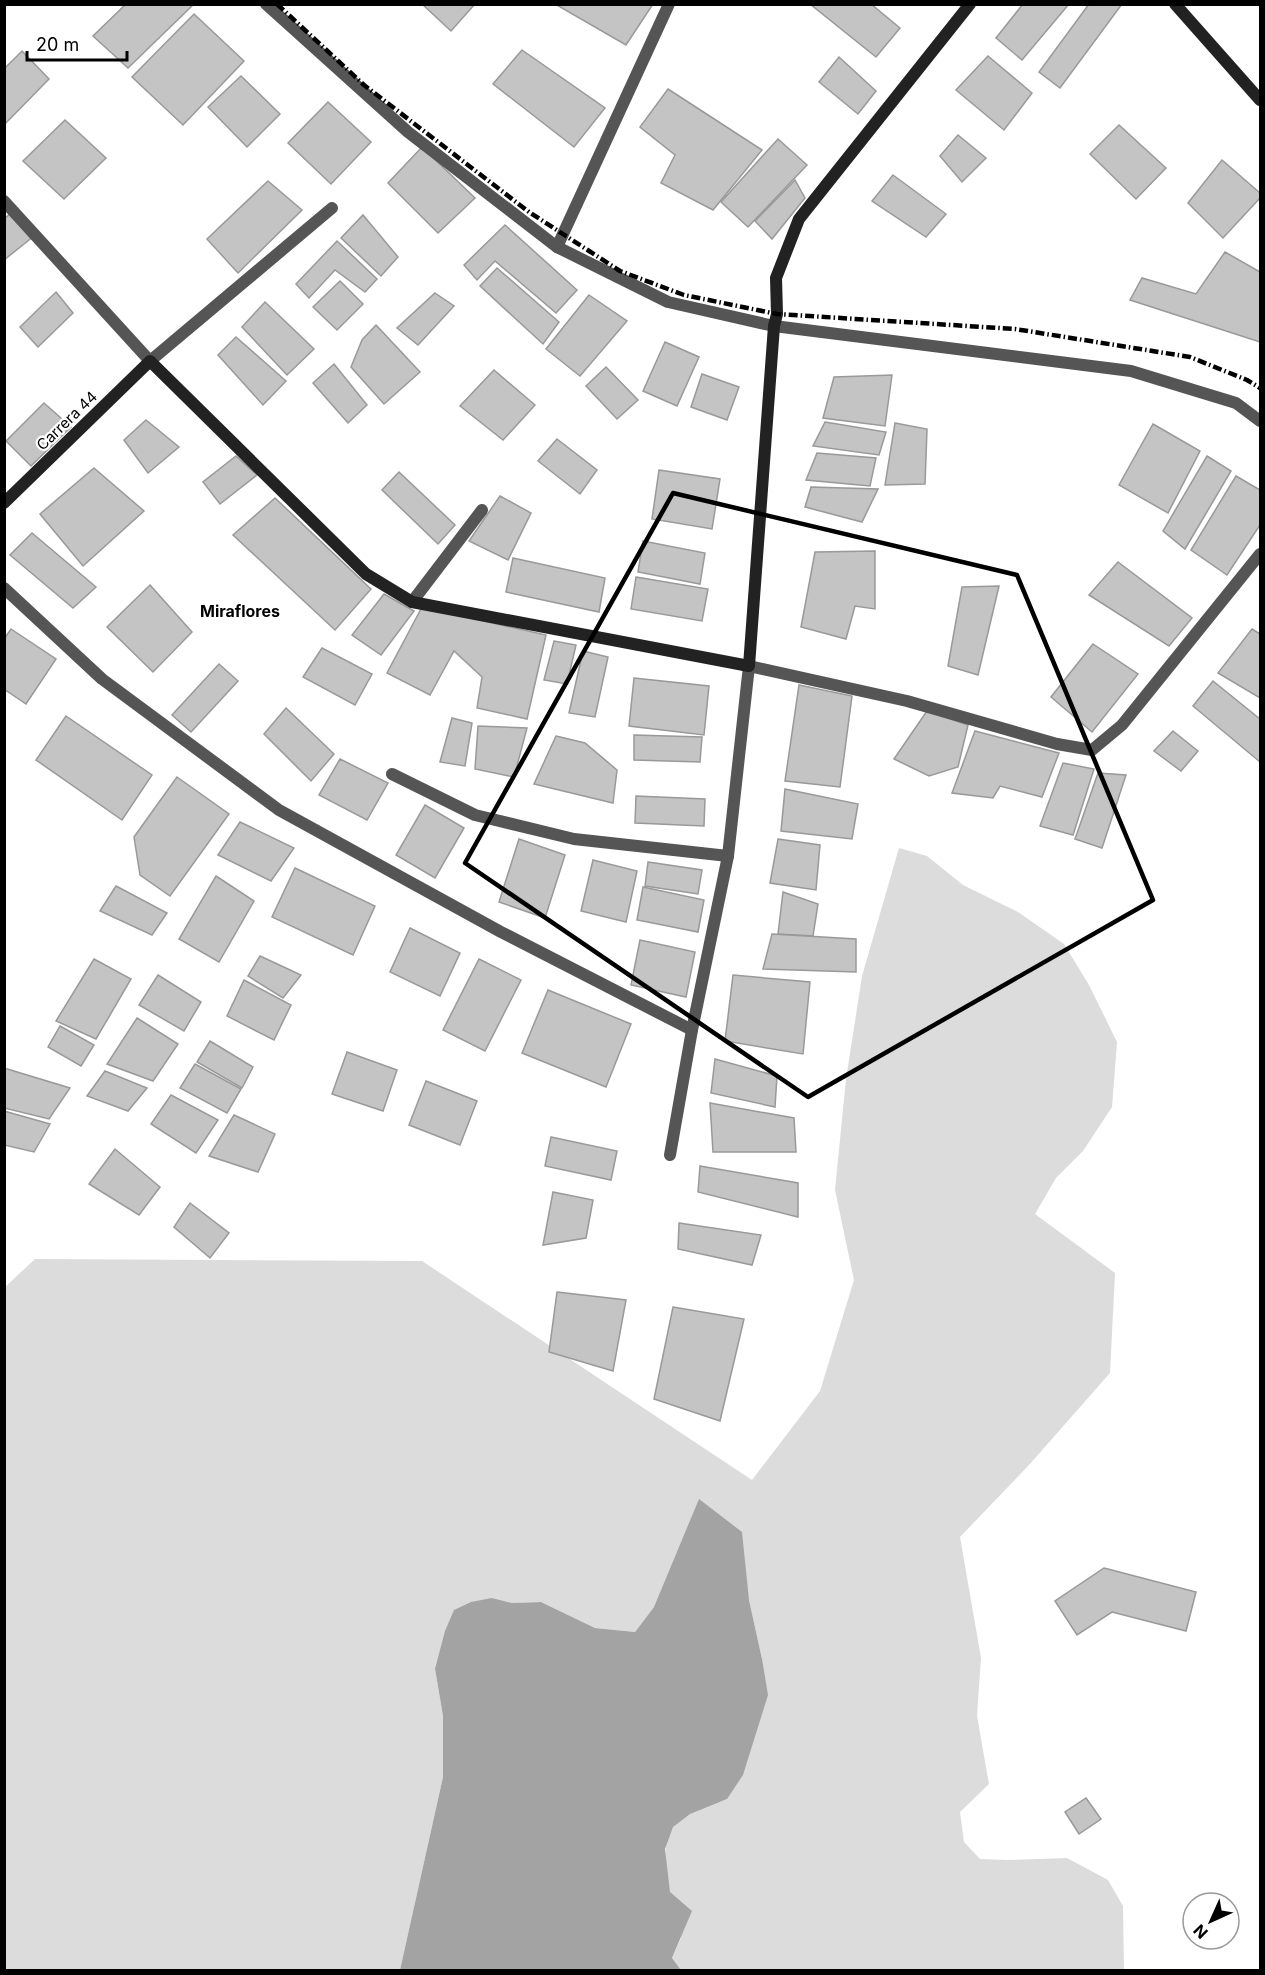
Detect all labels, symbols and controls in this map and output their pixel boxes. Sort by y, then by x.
scale bar [27,24,128,62]
text: 20 m [36,34,79,55]
street label: Carrera 44 [32,387,101,454]
district label: Miraflores [200,601,280,621]
north arrow [1181,1891,1241,1951]
text: N [1189,1920,1212,1943]

